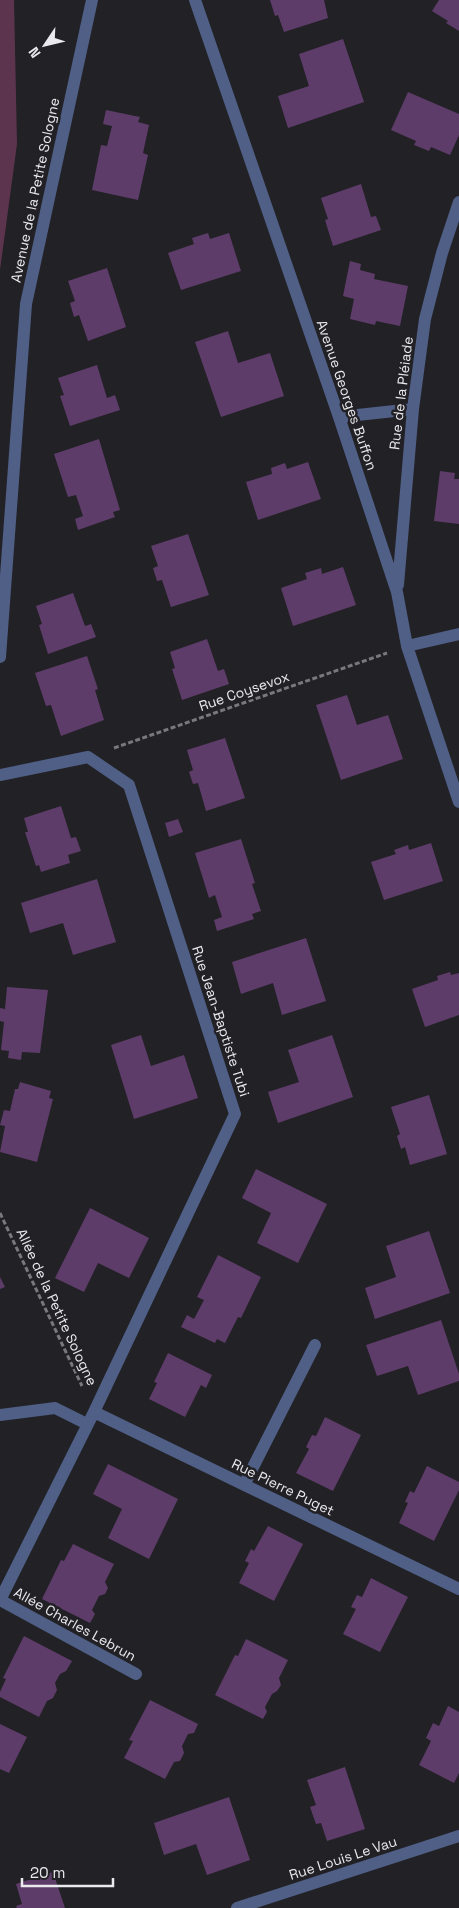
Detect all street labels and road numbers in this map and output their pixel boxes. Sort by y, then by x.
street label: Avenue de la Petite Sologne [7,96,63,284]
street label: Avenue Georges Buffon [313,317,381,473]
street label: Rue de la Pléiade [385,335,417,451]
street label: Rue Coysevox [196,667,292,715]
street label: Rue Jean-Baptiste Tubi [188,943,254,1099]
street label: Allée de la Petite Sologne [13,1226,101,1388]
street label: Rue Pierre Puget [229,1454,337,1520]
street label: Allée Charles Lebrun [11,1583,139,1665]
street label: Rue Louis Le Vau [287,1832,399,1884]

